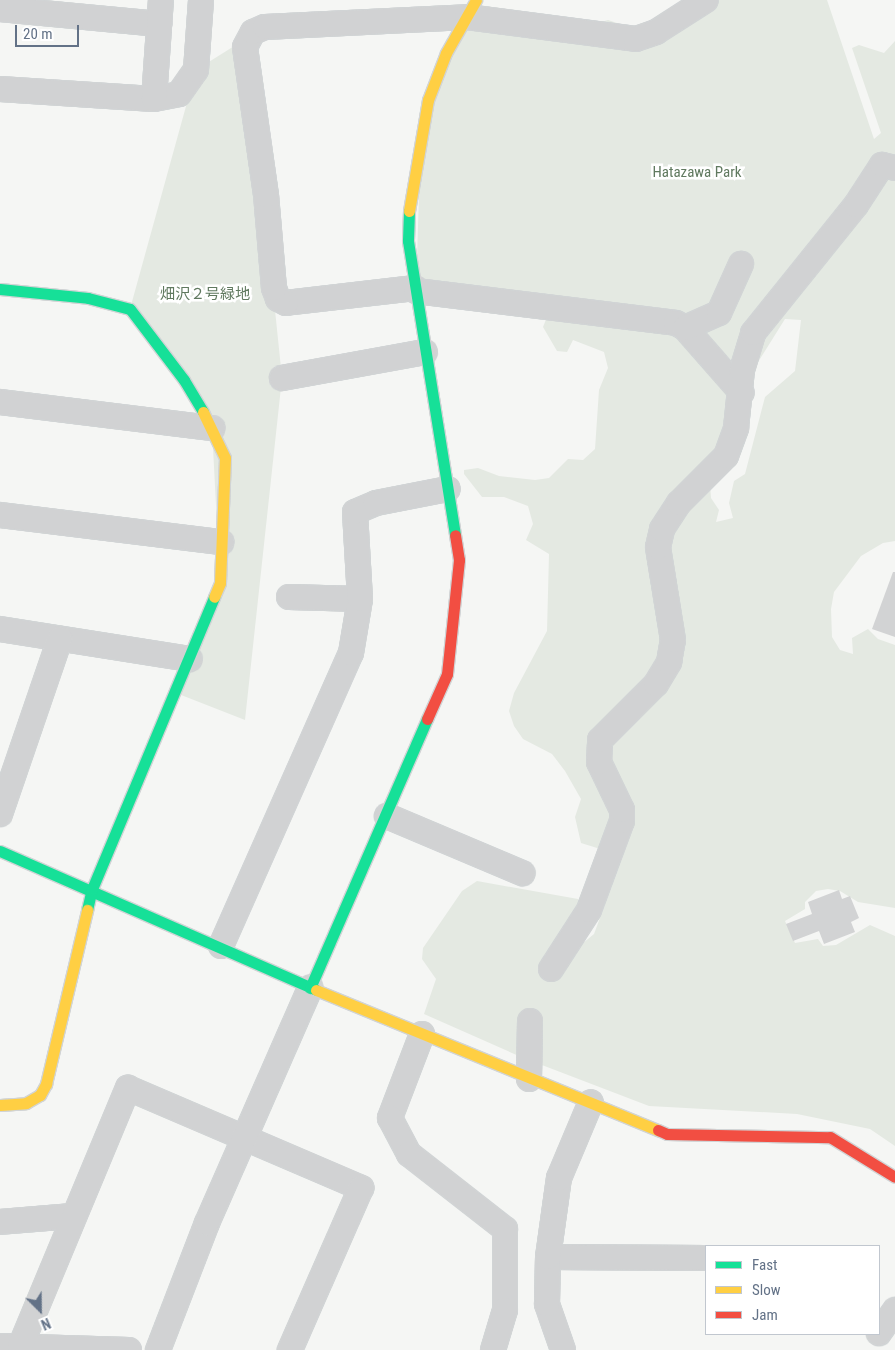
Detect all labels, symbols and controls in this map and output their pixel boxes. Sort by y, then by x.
scale bar [18,15,81,47]
text: 20 m [23,25,53,43]
park label: Hatazawa Park [652,164,742,182]
park label: 畑沢２号緑地 [160,286,250,304]
legend [705,1245,880,1335]
text: Fast [752,1256,777,1274]
text: Slow [752,1281,781,1299]
north arrow [15,1285,65,1335]
text: Jam [752,1306,778,1324]
text: N [39,1315,53,1333]

